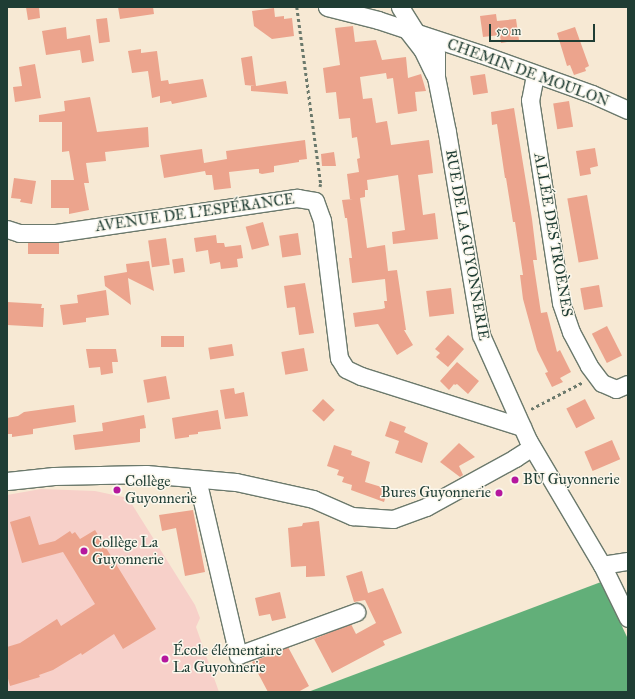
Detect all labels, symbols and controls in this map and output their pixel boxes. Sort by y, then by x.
scale bar [491,16,597,42]
text: 50 m [496,24,521,38]
street label: CHEMIN DE MOULON [445,35,611,111]
street label: RUE DE LA GUYONNERIE [441,148,493,342]
street label: ALLÉE DES TROÈNES [530,152,576,318]
street label: AVENUE DE L'ESPÉRANCE [94,190,296,236]
place label: BU Guyonnerie [523,471,620,489]
place label: Collège Guyonnerie [125,472,197,507]
marker: BU Guyonnerie [510,475,520,485]
place label: Bures Guyonnerie [381,484,491,502]
marker: Collège Guyonnerie [112,485,122,495]
marker: Bures Guyonnerie [494,488,504,498]
place label: Collège La Guyonnerie [92,533,164,568]
marker: Collège La Guyonnerie [79,546,89,556]
place label: École élémentaire La Guyonnerie [173,641,282,676]
marker: École élémentaire La Guyonnerie [160,654,170,664]

